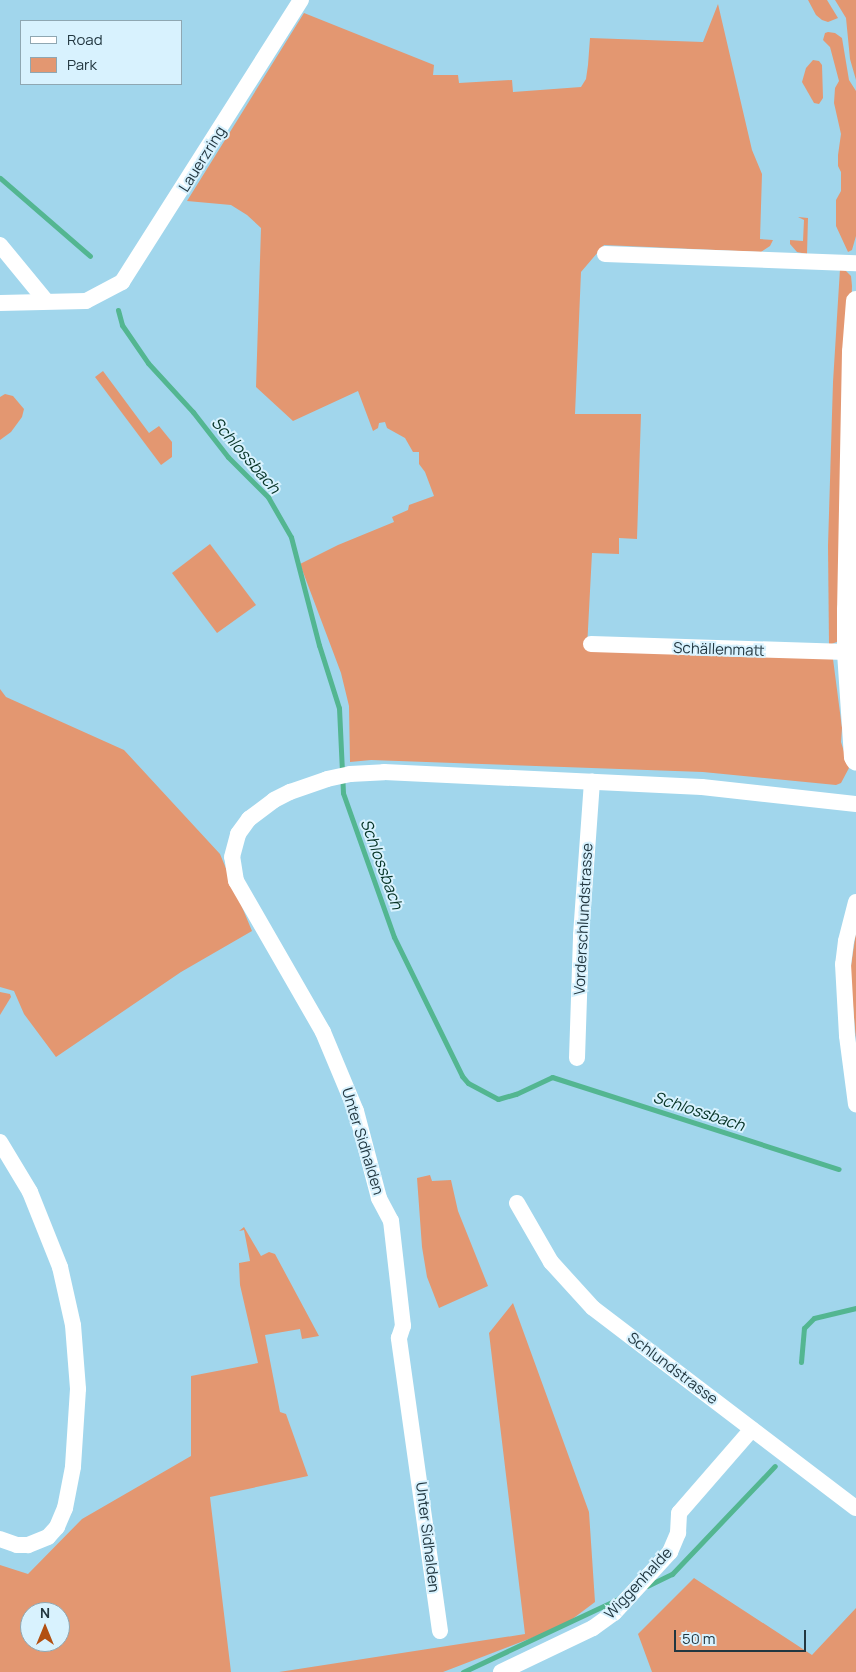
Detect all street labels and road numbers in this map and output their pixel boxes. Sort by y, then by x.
street label: Lauerzring [175,123,229,195]
street label: Schällenmatt [673,638,765,660]
street label: Vorderschlundstrasse [570,843,596,995]
street label: Unter Sidhalden [338,1085,388,1197]
street label: Schlundstrasse [624,1328,722,1408]
street label: Unter Sidhalden [412,1481,444,1593]
street label: Wiggenhalde [600,1544,676,1622]

